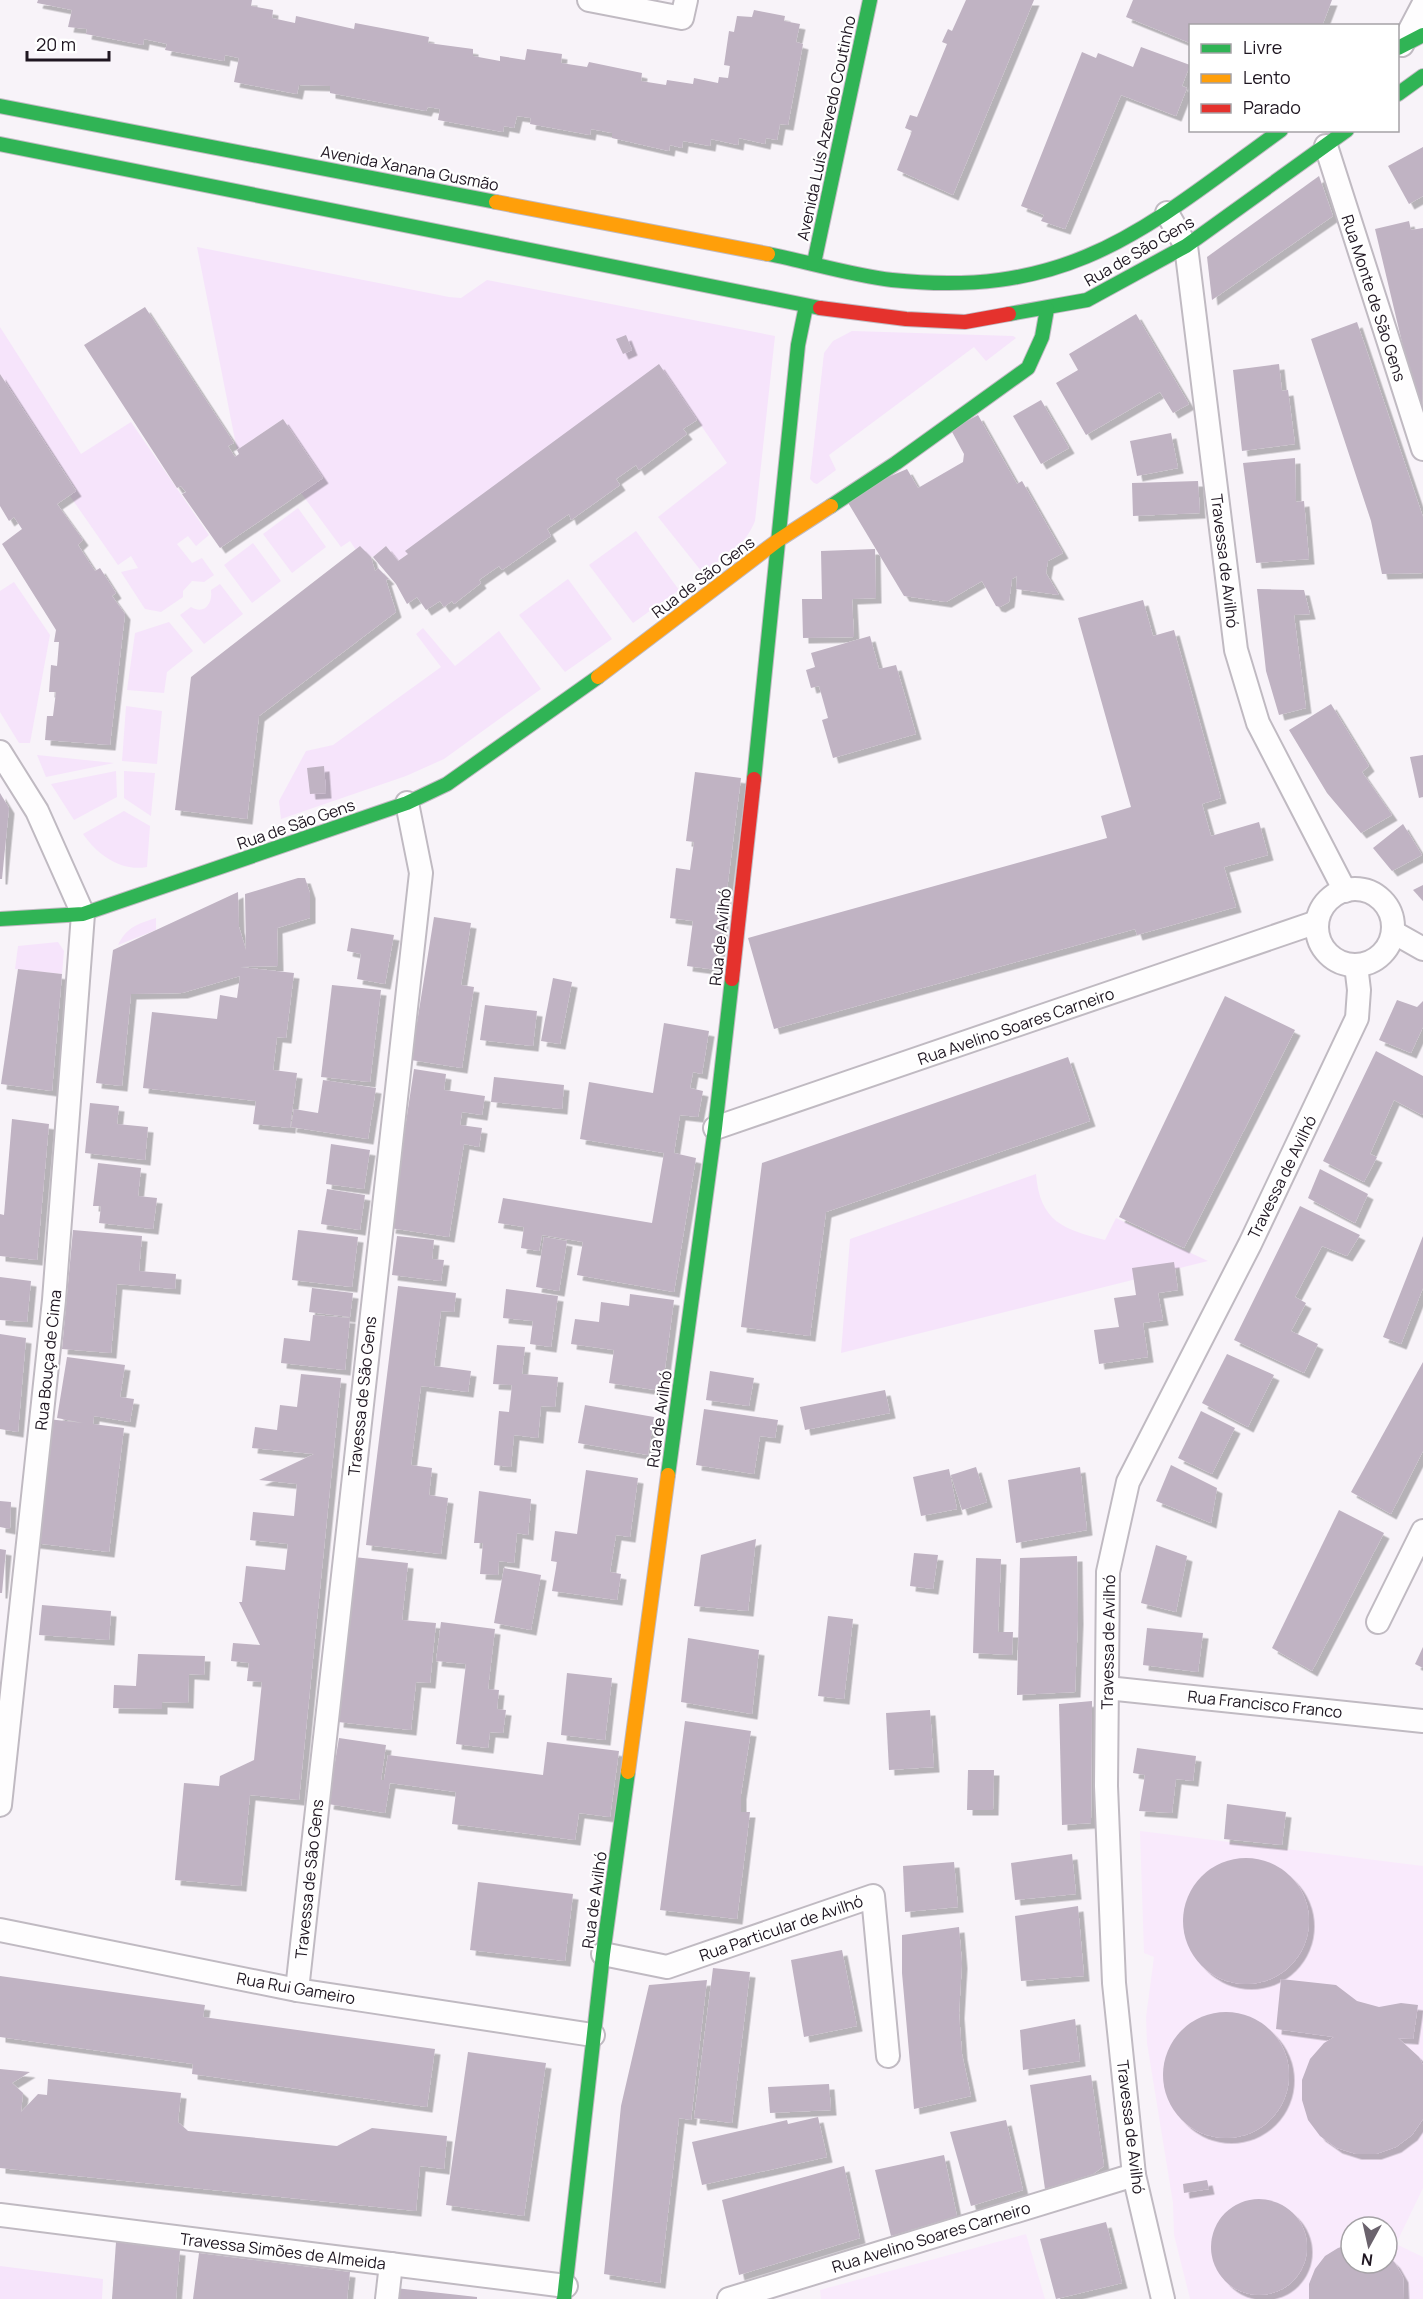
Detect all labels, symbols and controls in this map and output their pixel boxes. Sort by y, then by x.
street label: Avenida Luís Azevedo Coutinho [791,13,861,243]
scale bar [27,24,110,62]
legend [1189,24,1399,132]
text: 20 m [36,32,76,56]
text: Livre [1243,35,1282,59]
text: Lento [1243,65,1291,89]
text: Parado [1243,95,1301,119]
street label: Avenida Xanana Gusmão [319,140,501,196]
street label: Rua de São Gens [1080,211,1198,291]
street label: Rua Monte de São Gens [1337,212,1411,384]
street label: Travessa de Avilhó [1206,493,1244,629]
street label: Rua de São Gens [647,531,759,623]
street label: Rua de São Gens [234,794,358,854]
street label: Rua de Avilhó [704,887,736,987]
street label: Rua Avelino Soares Carneiro [915,982,1117,1070]
street label: Travessa de Avilhó [1243,1112,1321,1242]
street label: Rua Bouça de Cima [30,1289,66,1431]
street label: Travessa de São Gens [343,1315,381,1477]
street label: Rua de Avilhó [641,1369,677,1469]
street label: Travessa de Avilhó [1096,1574,1120,1710]
street label: Rua Francisco Franco [1187,1685,1343,1723]
street label: Travessa de São Gens [290,1798,328,1960]
street label: Rua de Avilhó [576,1850,612,1950]
street label: Rua Particular de Avilhó [696,1890,866,1966]
street label: Rua Rui Gameiro [235,1967,357,2009]
street label: Travessa de Avilhó [1112,2059,1150,2195]
street label: Rua Avelino Soares Carneiro [829,2196,1033,2278]
north arrow [1339,2215,1399,2275]
street label: Travessa Simões de Almeida [179,2227,387,2275]
text: N [1360,2248,1374,2272]

